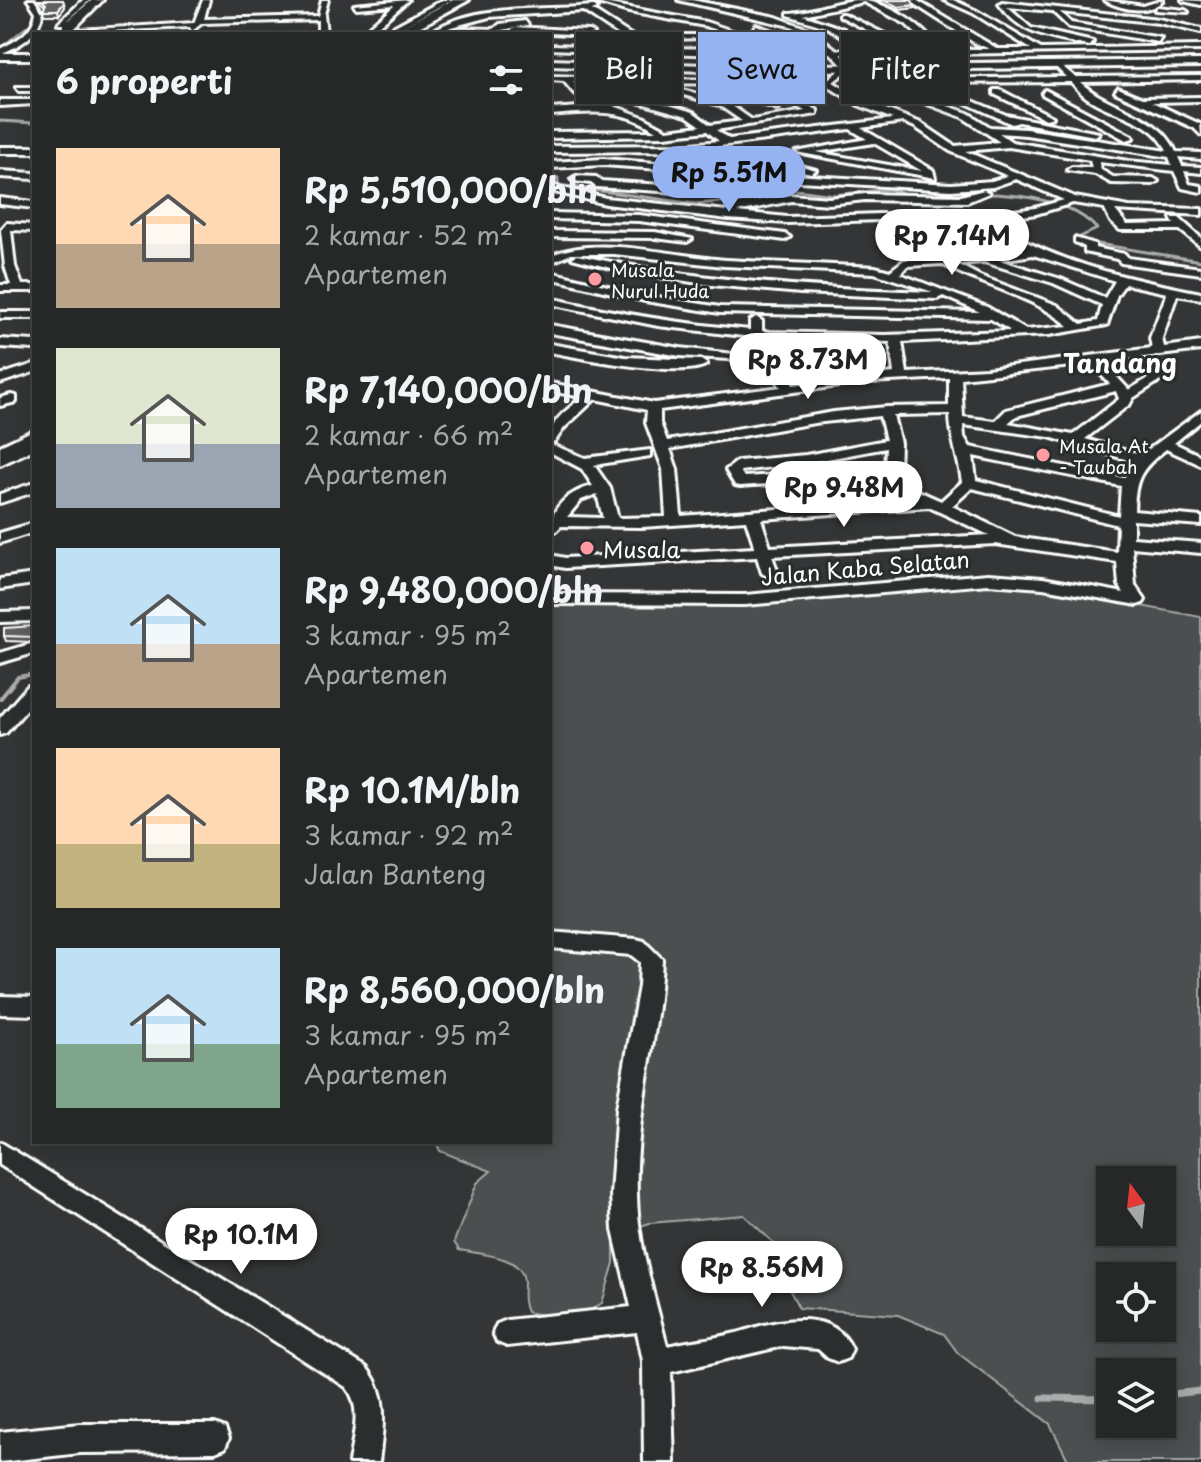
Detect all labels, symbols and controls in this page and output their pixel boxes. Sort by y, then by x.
chip: Beli [576,32,682,104]
chip: Sewa [698,32,825,104]
chip: Filter [841,32,968,104]
text: 6 properti [56,54,232,106]
icon: filters [484,58,528,102]
pin: Rp 5.51M [646,146,812,214]
text: Rp 5.51M [670,152,788,191]
text: Rp 5,510,000/bln [304,163,598,215]
icon: home [120,180,216,276]
pin: Rp 7.14M [869,209,1035,277]
text: 2 kamar · 52 m² [304,215,513,254]
text: Rp 7.14M [893,215,1011,254]
text: Apartemen [304,254,448,293]
place label: Musala Nurul Huda [611,256,709,304]
marker: Musala Nurul Huda [586,270,604,288]
pin: Rp 8.73M [725,333,891,401]
text: Rp 8.73M [747,339,869,378]
district label: Tandang [1063,343,1177,382]
text: Rp 7,140,000/bln [304,363,592,415]
icon: home [120,380,216,476]
text: 2 kamar · 66 m² [304,415,513,454]
place label: Musala At - Taubah [1059,432,1149,480]
marker: Musala At - Taubah [1034,446,1052,464]
text: Apartemen [304,454,448,493]
pin: Rp 9.48M [761,461,927,529]
text: Rp 9.48M [783,467,905,506]
place label: Musala [603,532,681,565]
marker: Musala [578,539,596,557]
street label: Jalan Kaba Selatan [759,541,971,593]
text: Rp 9,480,000/bln [304,563,603,615]
icon: home [120,580,216,676]
text: 3 kamar · 95 m² [304,615,511,654]
text: Apartemen [304,654,448,693]
text: Rp 10.1M/bln [304,763,520,815]
icon: home [120,780,216,876]
text: 3 kamar · 92 m² [304,815,514,854]
text: Jalan Banteng [304,854,486,893]
text: Rp 8,560,000/bln [304,963,605,1015]
icon: home [120,980,216,1076]
text: 3 kamar · 95 m² [304,1015,511,1054]
text: Apartemen [304,1054,448,1093]
north arrow [1096,1166,1176,1246]
map controls [1096,1166,1176,1438]
pin: Rp 10.1M [158,1208,324,1276]
text: Rp 10.1M [183,1214,299,1253]
pin: Rp 8.56M [679,1241,845,1309]
text: Rp 8.56M [700,1247,824,1286]
button: locate [1096,1262,1176,1342]
button: layers [1096,1358,1176,1438]

